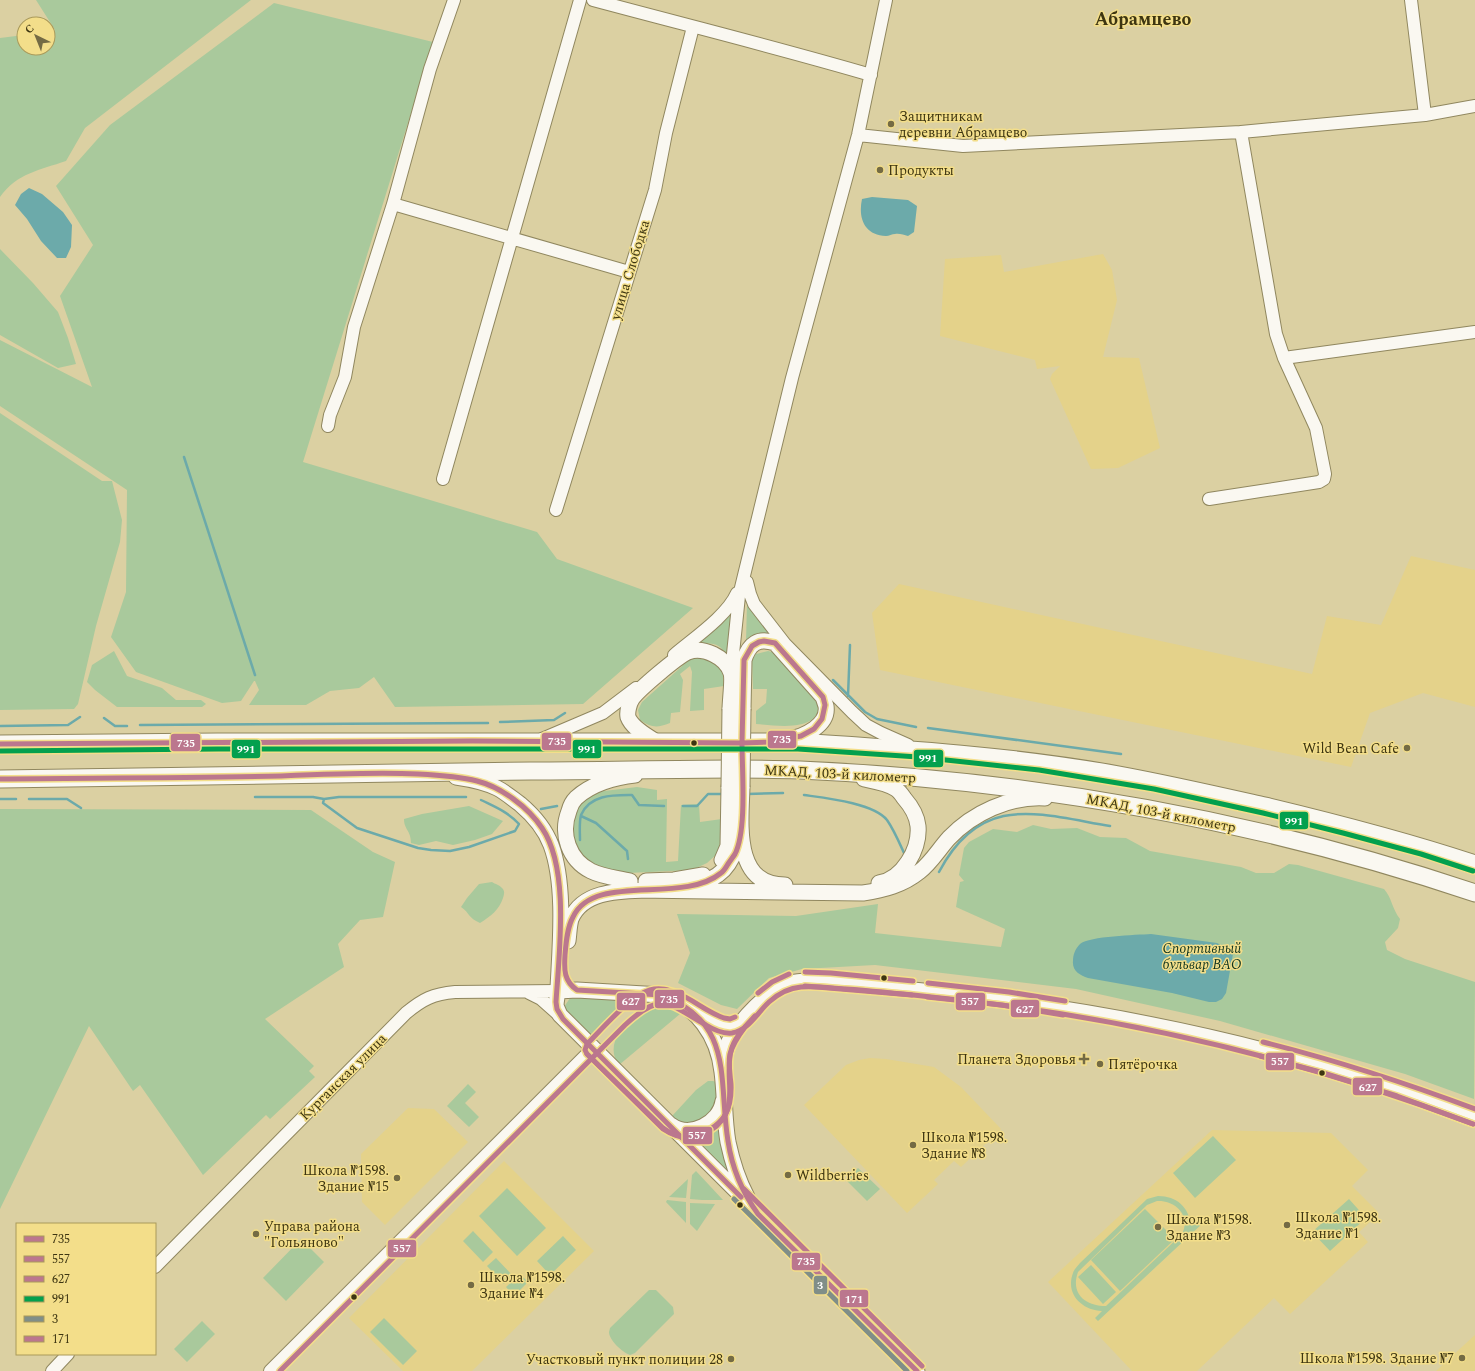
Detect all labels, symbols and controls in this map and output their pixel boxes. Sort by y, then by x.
district label: Абрамцево [1095,6,1191,33]
north arrow [16,16,56,56]
text: С [21,20,38,38]
place label: Защитникам деревни Абрамцево [899,106,1027,143]
marker: Защитникам деревни Абрамцево [886,119,896,129]
place label: Продукты [888,160,954,181]
marker: Продукты [875,165,885,175]
street label: улица Слободка [605,217,655,324]
line badge: 735 [767,730,797,749]
text: 735 [773,731,791,748]
line badge: 735 [541,732,572,751]
line badge: 735 [170,733,201,752]
text: 735 [548,733,566,750]
text: 735 [177,735,195,752]
unlabelled marker [689,738,699,748]
place label: Wild Bean Cafe [1302,738,1399,759]
line badge: 991 [231,739,261,759]
line badge: 991 [572,739,602,759]
text: 991 [237,741,255,758]
text: 991 [578,741,596,758]
marker: Wild Bean Cafe [1402,743,1412,753]
line badge: 991 [913,749,944,768]
text: 991 [919,750,937,767]
street label: МКАД, 103-й километр [764,760,916,788]
street label: МКАД, 103-й километр [1084,788,1238,838]
line badge: 991 [1279,811,1309,830]
text: 991 [1285,813,1303,830]
park label: Спортивный бульвар ВАО [1162,938,1242,975]
unlabelled marker [879,973,889,983]
line badge: 735 [654,989,685,1009]
text: 735 [660,991,678,1008]
line badge: 627 [616,992,646,1011]
line badge: 557 [955,992,986,1011]
text: 627 [622,993,640,1010]
text: 557 [961,993,979,1010]
line badge: 627 [1010,999,1040,1018]
text: 627 [1016,1001,1034,1018]
street label: Курганская улица [295,1029,391,1125]
place label: Планета Здоровья [957,1049,1076,1070]
line badge: 557 [1265,1052,1295,1071]
text: 557 [1271,1053,1289,1070]
marker: Планета Здоровья [1079,1054,1089,1064]
place label: Пятёрочка [1108,1054,1178,1075]
marker: Пятёрочка [1095,1059,1105,1069]
unlabelled marker [1317,1068,1327,1078]
line badge: 627 [1352,1077,1383,1096]
text: 627 [1359,1079,1377,1096]
line badge: 557 [682,1126,713,1145]
text: 557 [688,1127,706,1144]
place label: Школа №1598. Здание №8 [921,1127,1007,1164]
marker: Школа №1598. Здание №8 [908,1140,918,1150]
place label: Школа №1598. Здание №15 [303,1160,389,1197]
place label: Wildberries [796,1165,869,1186]
marker: Wildberries [783,1170,793,1180]
marker: Школа №1598. Здание №15 [392,1173,402,1183]
unlabelled marker [735,1200,745,1210]
place label: Школа №1598. Здание №1 [1295,1207,1381,1244]
place label: Школа №1598. Здание №3 [1166,1209,1252,1246]
place label: Управа района "Гольяново" [264,1216,360,1253]
marker: Школа №1598. Здание №1 [1282,1220,1292,1230]
marker: Школа №1598. Здание №3 [1153,1222,1163,1232]
legend [16,1223,156,1355]
marker: Управа района "Гольяново" [251,1229,261,1239]
text: 735 [52,1230,70,1249]
line badge: 557 [387,1239,417,1258]
text: 557 [393,1240,411,1257]
text: 557 [52,1250,70,1269]
line badge: 735 [791,1252,821,1271]
text: 735 [797,1253,815,1270]
place label: Школа №1598. Здание №4 [479,1267,565,1304]
text: 627 [52,1270,70,1289]
line badge: 3 [813,1275,828,1295]
text: 3 [817,1277,823,1294]
marker: Школа №1598. Здание №4 [466,1280,476,1290]
line badge: 171 [839,1289,869,1308]
text: 991 [52,1290,70,1309]
text: 171 [845,1291,863,1308]
unlabelled marker [349,1292,359,1302]
text: 3 [52,1310,58,1329]
text: 171 [52,1330,70,1349]
place label: Школа №1598. Здание №7 [1300,1348,1454,1369]
place label: Участковый пункт полиции 28 [526,1349,723,1370]
marker: Школа №1598. Здание №7 [1457,1353,1467,1363]
marker: Участковый пункт полиции 28 [726,1354,736,1364]

